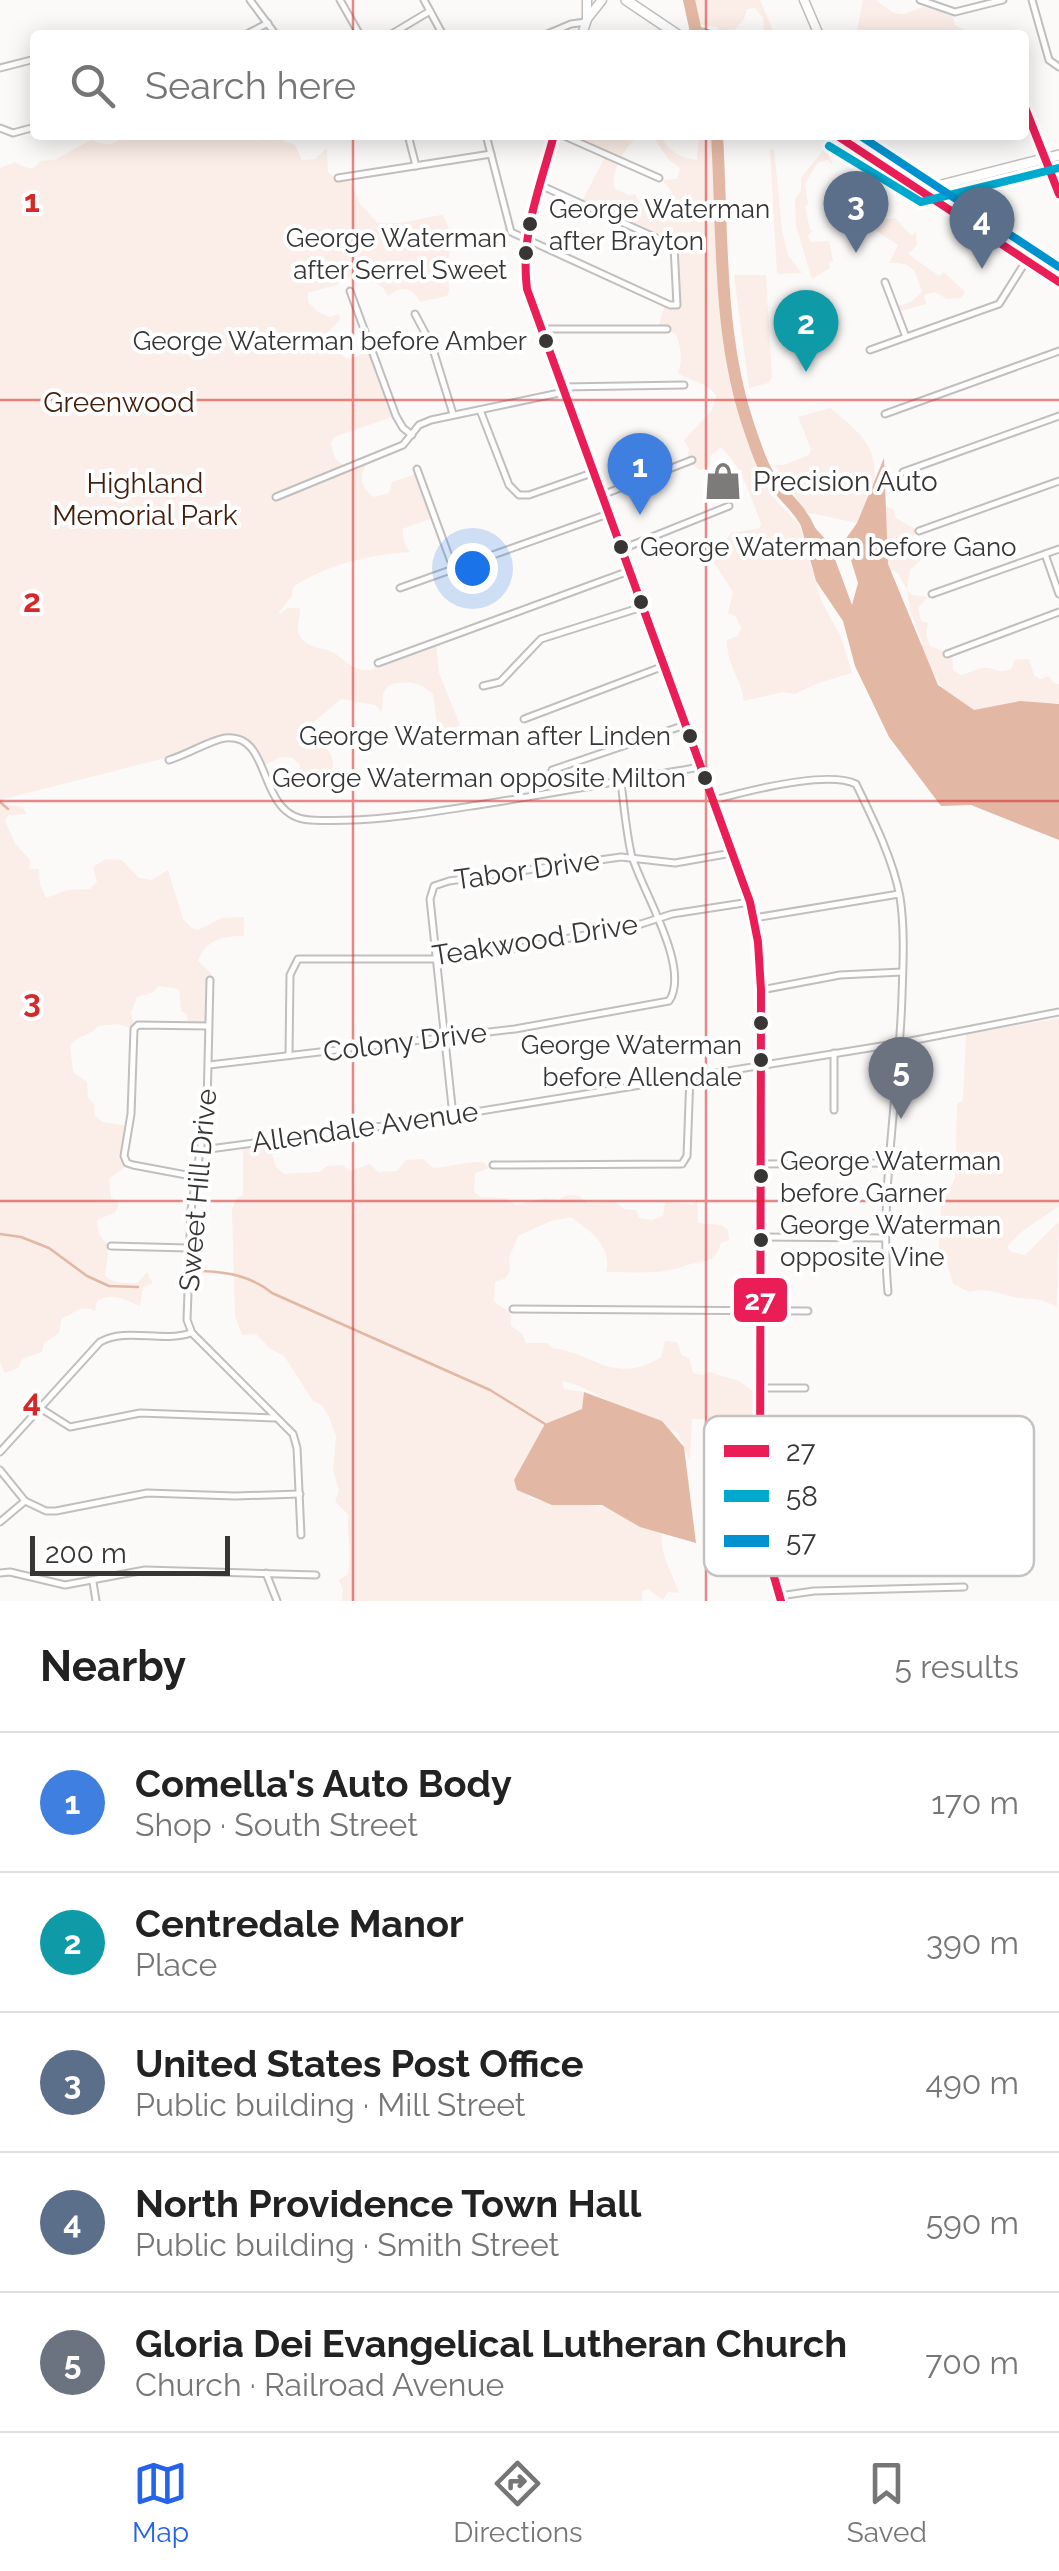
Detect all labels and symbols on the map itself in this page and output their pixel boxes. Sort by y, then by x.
pin: 3 [824,170,888,253]
text: 1 [24,182,40,219]
pin: 4 [950,186,1014,269]
place label: George Waterman after Brayton [549,194,770,256]
marker: George Waterman after Brayton [520,214,540,234]
place label: George Waterman after Serrel Sweet [286,223,507,285]
marker: George Waterman after Serrel Sweet [516,243,536,263]
pin: 2 [774,290,838,372]
place label: George Waterman before Amber [133,326,527,356]
marker: George Waterman before Amber [536,331,556,351]
park label: Greenwood [43,386,195,419]
pin: 1 [608,432,672,515]
shop icon: Precision Auto [702,460,744,502]
place label: Precision Auto [753,465,938,498]
park label: Highland Memorial Park [52,467,238,532]
place label: George Waterman before Gano [640,532,1017,562]
marker: George Waterman before Gano [611,537,631,557]
your location [447,543,498,594]
text: 2 [23,582,41,619]
unlabelled marker [631,592,651,612]
place label: George Waterman after Linden [299,721,671,751]
marker: George Waterman after Linden [680,726,700,746]
place label: George Waterman opposite Milton [272,763,686,793]
marker: George Waterman opposite Milton [695,768,715,788]
street label: Tabor Drive [452,843,602,897]
street label: Teakwood Drive [430,907,640,973]
text: 3 [23,982,41,1019]
unlabelled marker [751,1013,771,1033]
street label: Colony Drive [321,1016,489,1068]
place label: George Waterman before Allendale [521,1030,742,1092]
pin: 5 [868,1036,934,1119]
marker: George Waterman before Allendale [751,1050,771,1070]
street label: Sweet Hill Drive [173,1087,223,1293]
street label: Allendale Avenue [250,1095,480,1159]
place label: George Waterman before Garner [780,1146,1001,1208]
marker: George Waterman before Garner [751,1166,771,1186]
place label: George Waterman opposite Vine [780,1210,1001,1272]
marker: George Waterman opposite Vine [751,1230,771,1250]
line badge: 27 [732,1276,789,1324]
text: 27 [744,1284,776,1317]
text: 4 [23,1382,41,1419]
legend [704,1416,1034,1576]
text: 27 [786,1435,816,1468]
text: 58 [786,1480,818,1513]
text: 57 [786,1525,816,1558]
scale bar [30,1531,230,1576]

